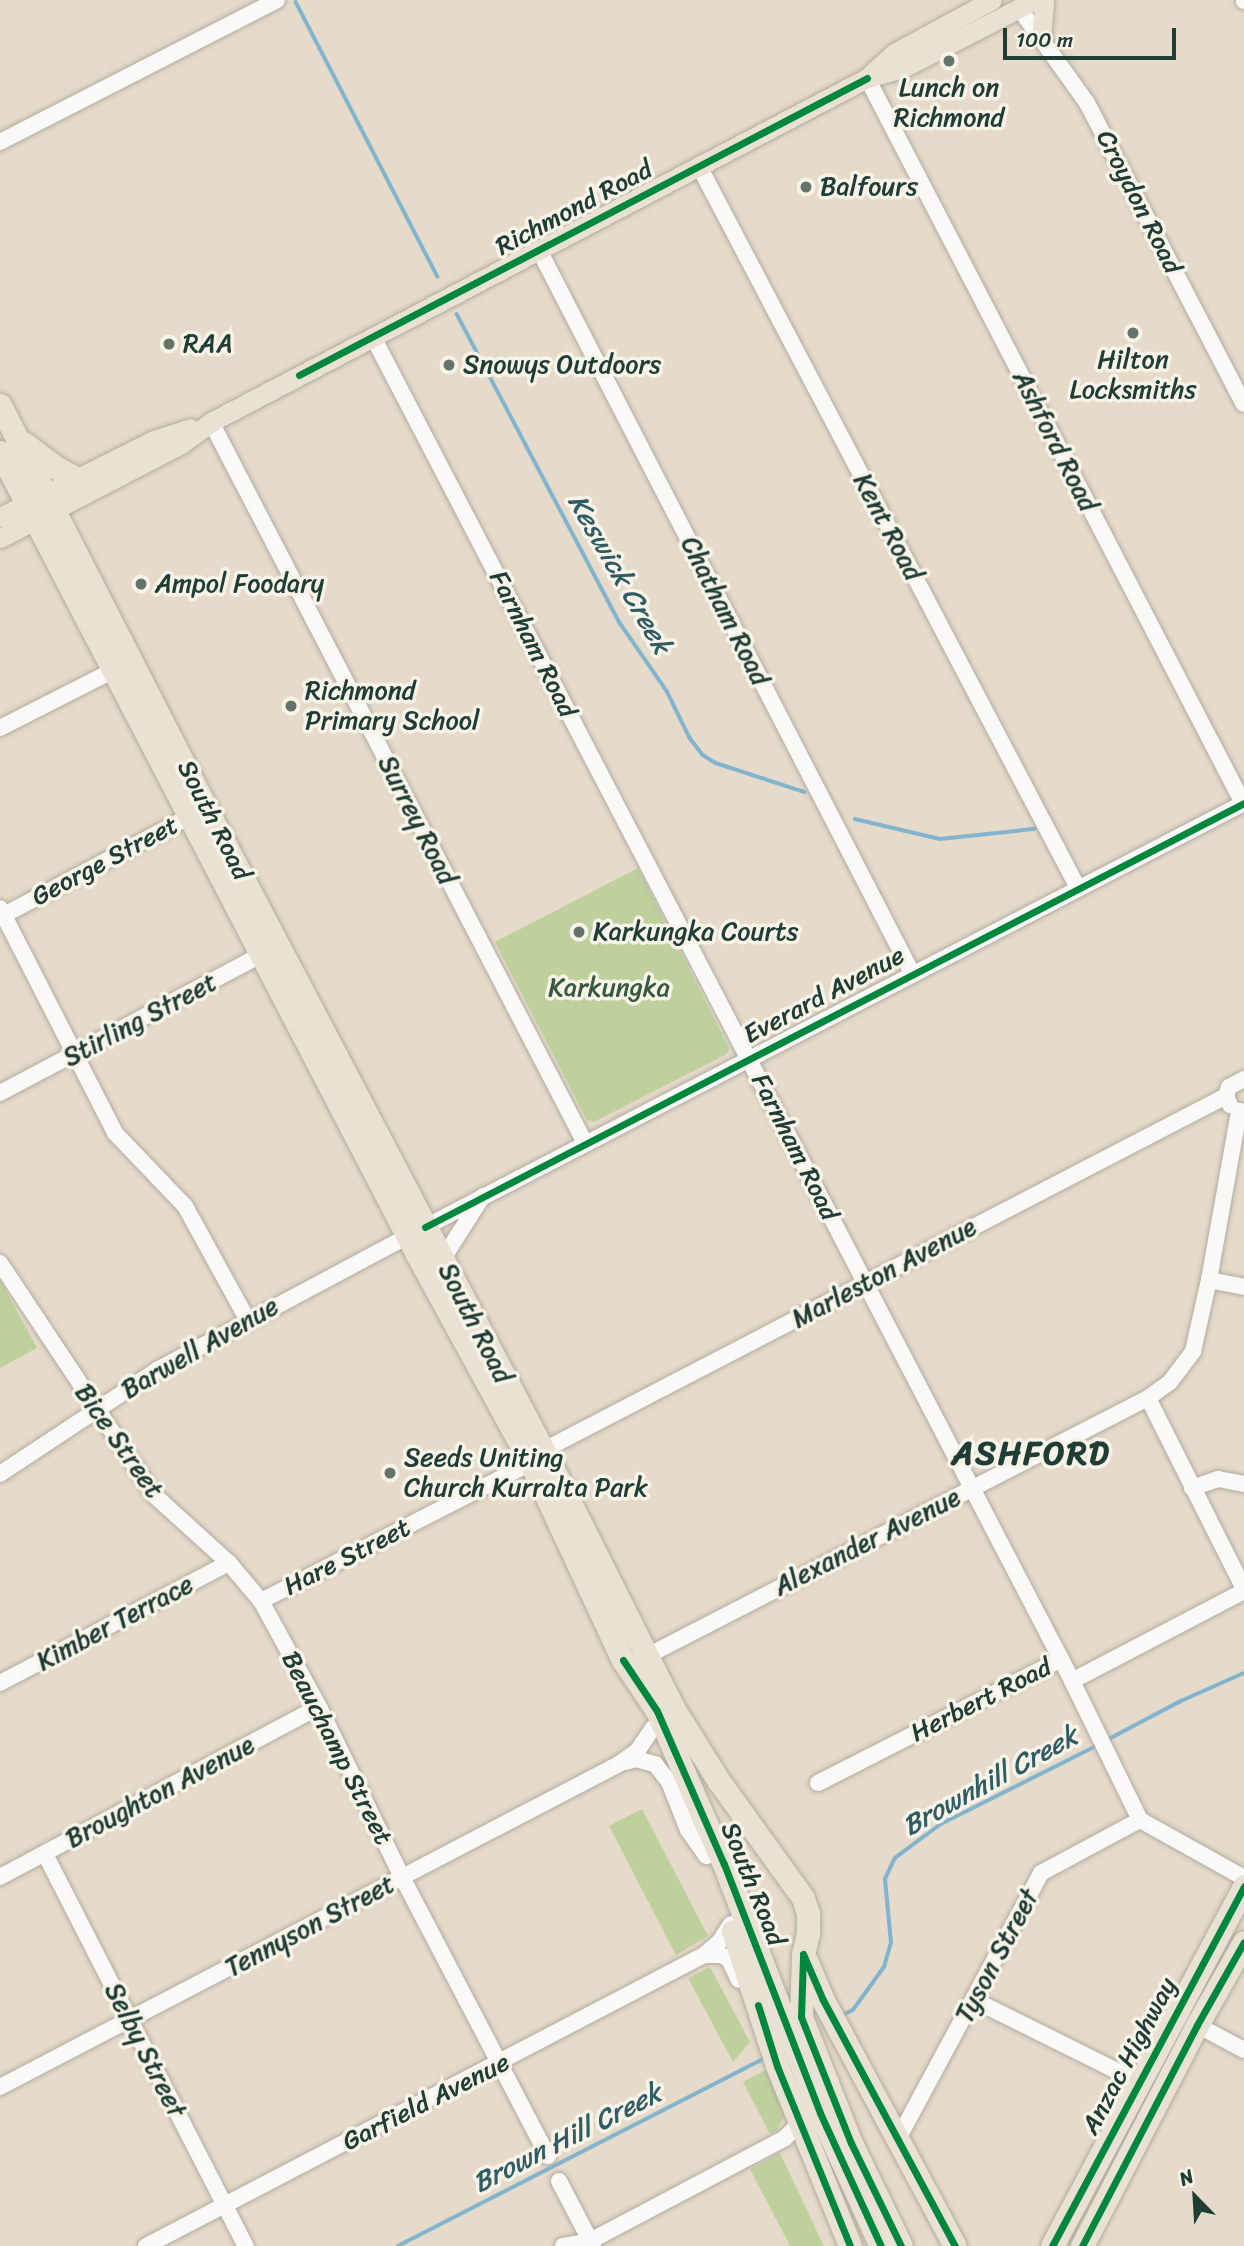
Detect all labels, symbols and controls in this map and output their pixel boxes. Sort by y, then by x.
scale bar [1006,14,1179,58]
text: 100 m [1016,21,1073,59]
marker: Lunch on Richmond [941,53,957,69]
place label: Lunch on Richmond [894,72,1004,134]
street label: Croydon Road [1089,125,1189,279]
street label: Richmond Road [490,154,658,262]
place label: Balfours [820,171,918,203]
marker: Balfours [798,179,814,195]
marker: Hilton Locksmiths [1125,325,1141,341]
place label: RAA [183,328,233,360]
marker: RAA [161,336,177,352]
place label: Hilton Locksmiths [1070,344,1196,406]
place label: Snowys Outdoors [463,349,661,381]
marker: Snowys Outdoors [441,357,457,373]
street label: Ashford Road [1006,365,1104,517]
street label: Kent Road [847,468,929,586]
water label: Keswick Creek [560,488,680,660]
street label: Chatham Road [674,531,776,691]
street label: Farnham Road [483,565,583,723]
place label: Ampol Foodary [155,568,324,600]
marker: Ampol Foodary [133,576,149,592]
place label: Richmond Primary School [305,675,479,736]
marker: Richmond Primary School [283,698,299,714]
street label: Surrey Road [371,750,463,890]
street label: South Road [170,755,258,885]
street label: George Street [26,809,184,913]
place label: Karkungka Courts [593,916,797,948]
marker: Karkungka Courts [571,924,587,940]
street label: Everard Avenue [738,940,910,1050]
street label: Stirling Street [58,966,222,1074]
park label: Karkungka [548,972,670,1004]
street label: Farnham Road [745,1068,845,1226]
street label: Marleston Avenue [786,1211,982,1335]
street label: South Road [431,1258,519,1388]
street label: Barwell Avenue [116,1290,284,1406]
street label: Bice Street [68,1378,170,1504]
district label: ASHFORD [952,1434,1110,1474]
place label: Seeds Uniting Church Kurralta Park [404,1442,648,1504]
marker: Seeds Uniting Church Kurralta Park [382,1465,398,1481]
street label: Alexander Avenue [769,1482,965,1602]
street label: Hare Street [279,1512,415,1602]
street label: Kimber Terrace [31,1569,199,1677]
street label: Beauchamp Street [275,1646,399,1850]
street label: Herbert Road [905,1651,1057,1749]
water label: Brownhill Creek [896,1719,1084,1843]
street label: Broughton Avenue [60,1729,260,1855]
street label: South Road [714,1817,792,1951]
street label: Tennyson Street [220,1868,400,1984]
street label: Tyson Street [949,1884,1045,2028]
street label: Anzac Highway [1075,1972,1183,2140]
street label: Selby Street [98,1978,192,2122]
street label: Garfield Avenue [337,2046,515,2158]
water label: Brown Hill Creek [466,2076,668,2200]
text: N [1174,2160,1199,2195]
north arrow [1160,2162,1230,2232]

